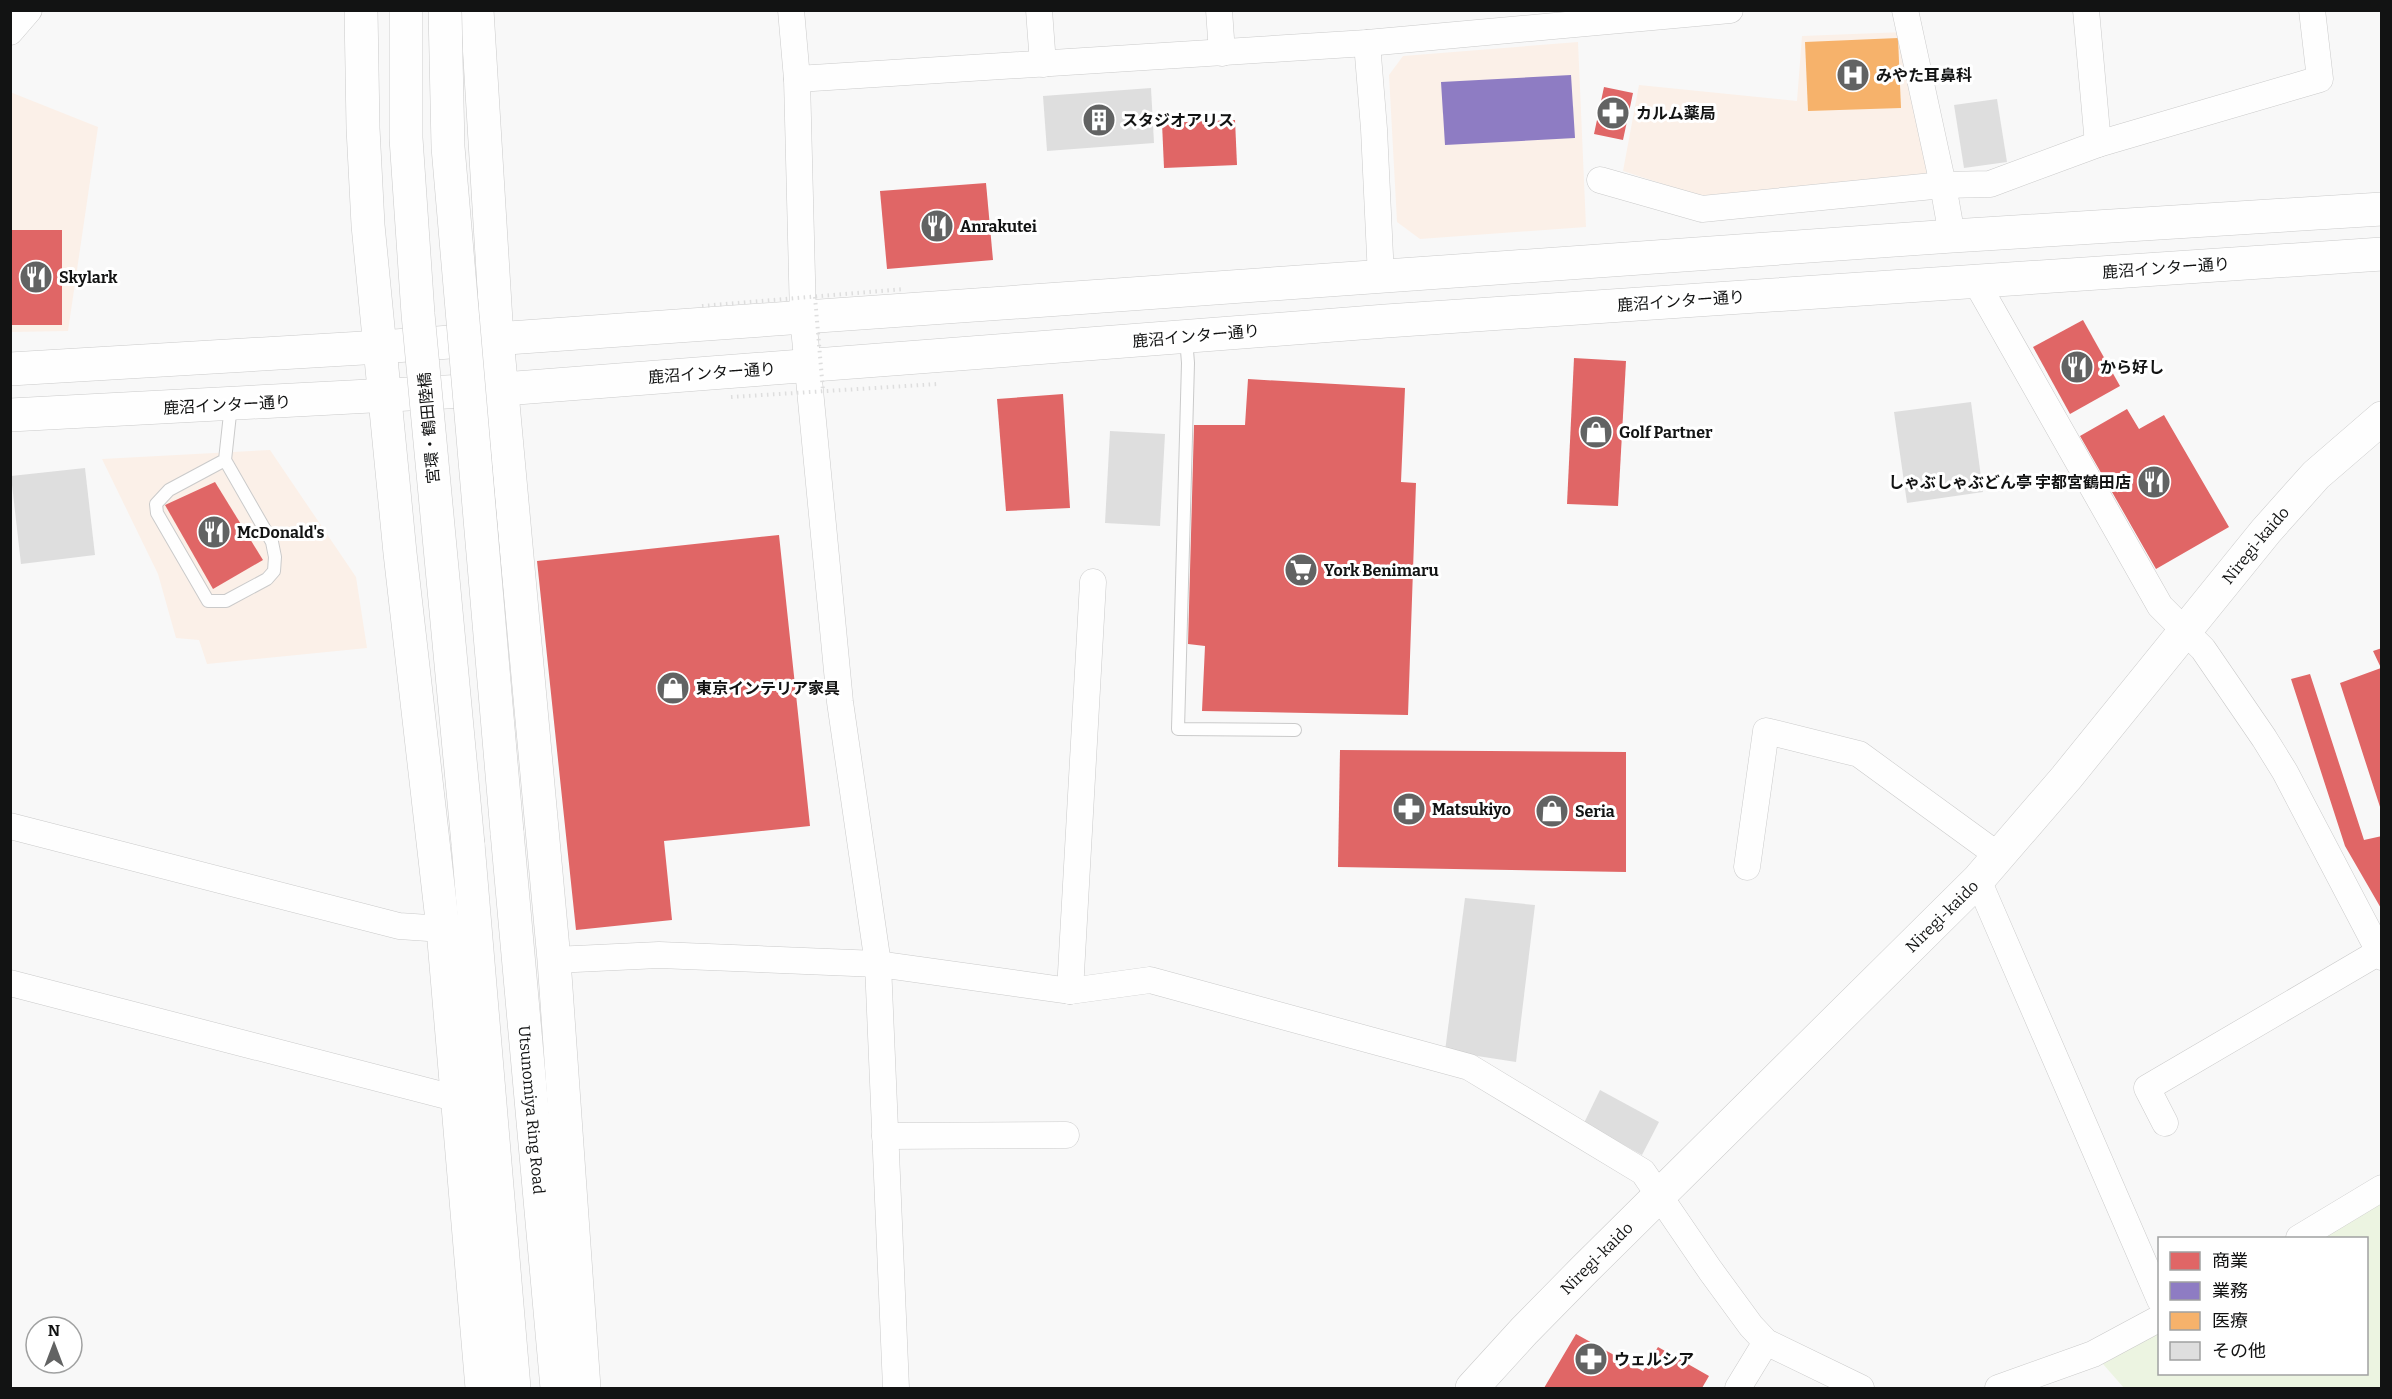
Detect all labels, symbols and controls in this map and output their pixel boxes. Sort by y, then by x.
hospital icon: みやた耳鼻科 [1835,57,1871,93]
place label: みやた耳鼻科 [1876,66,1972,85]
pharmacy icon: カルム薬局 [1595,95,1631,131]
building icon: スタジオアリス [1081,102,1117,138]
place label: カルム薬局 [1636,104,1716,123]
place label: スタジオアリス [1122,111,1234,130]
restaurant icon: Anrakutei [919,208,955,244]
place label: Anrakutei [960,217,1037,236]
street label: 鹿沼インター通り [2101,254,2231,282]
restaurant icon: Skylark [18,259,54,295]
place label: Skylark [59,268,118,287]
street label: 鹿沼インター通り [1616,287,1746,315]
street label: 鹿沼インター通り [1131,321,1261,351]
restaurant icon: から好し [2059,349,2095,385]
place label: から好し [2100,358,2164,377]
street label: 鹿沼インター通り [647,359,777,387]
street label: 宮環・鶴田陸橋 [415,371,443,485]
street label: 鹿沼インター通り [163,392,291,418]
shop icon: Golf Partner [1578,414,1614,450]
place label: Golf Partner [1619,423,1713,442]
restaurant icon: しゃぶしゃぶどん亭 宇都宮鶴田店 [2136,464,2172,500]
place label: しゃぶしゃぶどん亭 宇都宮鶴田店 [1888,473,2131,492]
street label: Niregi-kaido [2218,503,2293,587]
restaurant icon: McDonald's [196,514,232,550]
place label: McDonald's [237,523,324,542]
supermarket icon: York Benimaru [1283,552,1319,588]
place label: York Benimaru [1324,561,1439,580]
shop icon: 東京インテリア家具 [655,670,691,706]
place label: 東京インテリア家具 [696,679,840,698]
pharmacy icon: Matsukiyo [1391,791,1427,827]
shop icon: Seria [1534,793,1570,829]
place label: Matsukiyo [1432,800,1511,819]
place label: Seria [1575,802,1615,821]
street label: Niregi-kaido [1901,876,1982,956]
street label: Utsunomiya Ring Road [515,1025,549,1196]
street label: Niregi-kaido [1556,1218,1637,1298]
legend [2158,1237,2368,1375]
text: 商業 [2212,1250,2248,1272]
text: 業務 [2212,1280,2248,1302]
text: 医療 [2212,1310,2248,1332]
north arrow [24,1315,84,1375]
text: N [48,1321,60,1340]
text: その他 [2212,1340,2266,1362]
pharmacy icon: ウェルシア [1573,1341,1609,1377]
place label: ウェルシア [1614,1350,1694,1369]

